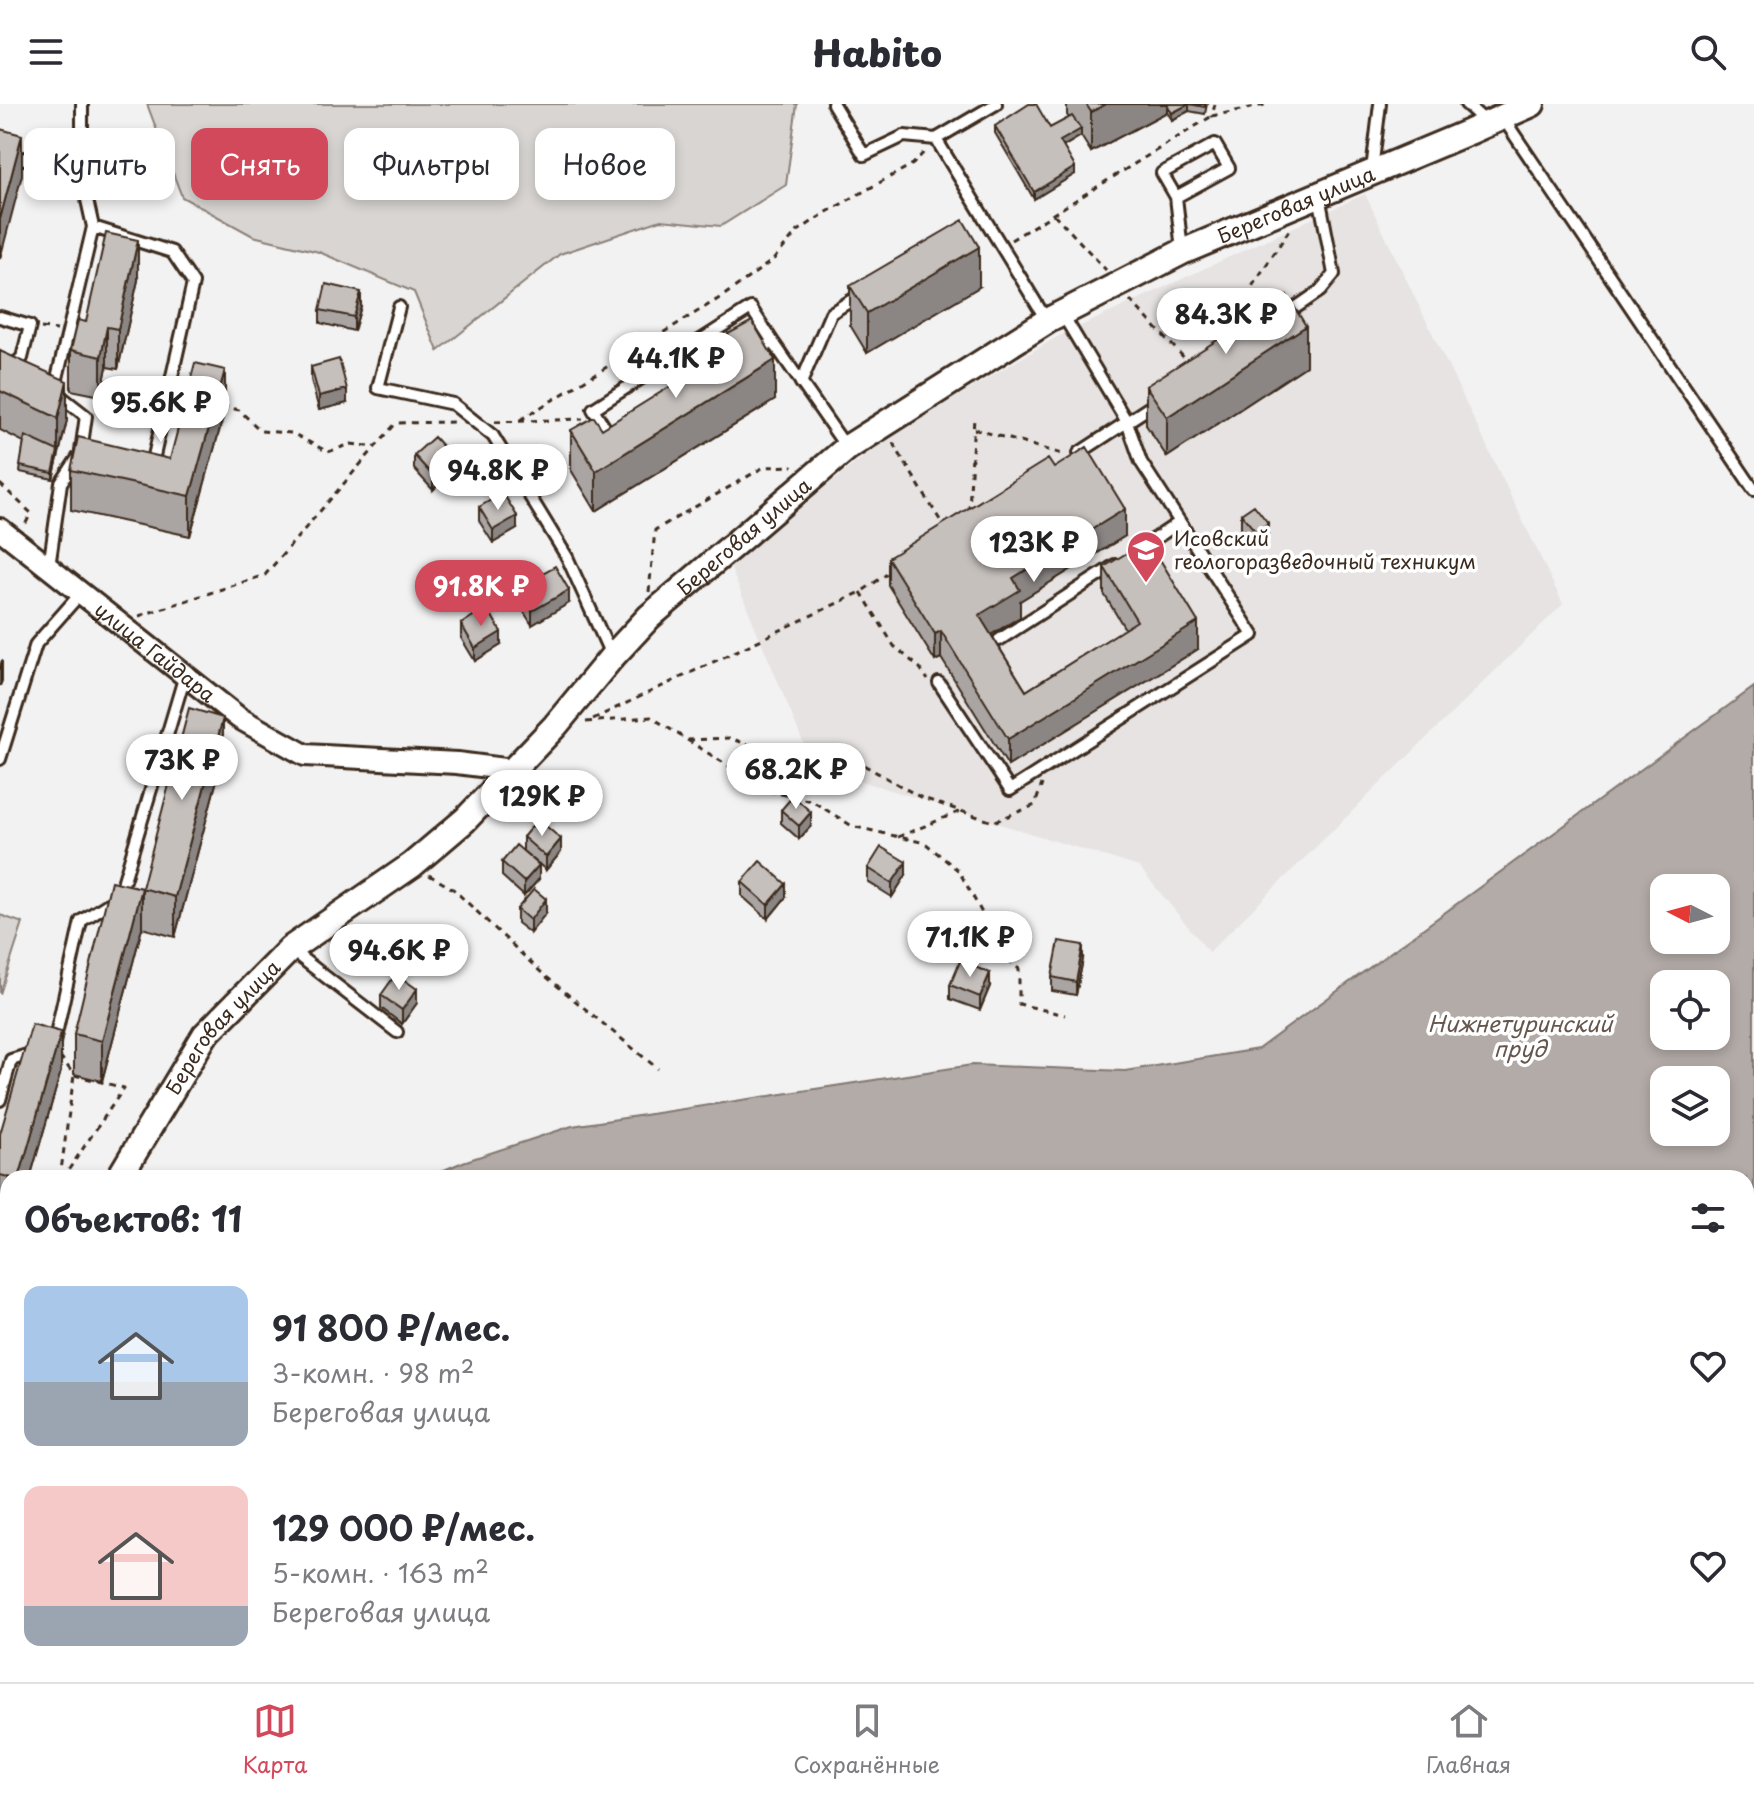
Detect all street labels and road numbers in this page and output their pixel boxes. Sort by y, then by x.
street label: Береговая улица [1213,158,1380,251]
street label: Береговая улица [670,470,818,602]
street label: улица Гайдара [88,594,223,709]
street label: Береговая улица [158,952,287,1100]

